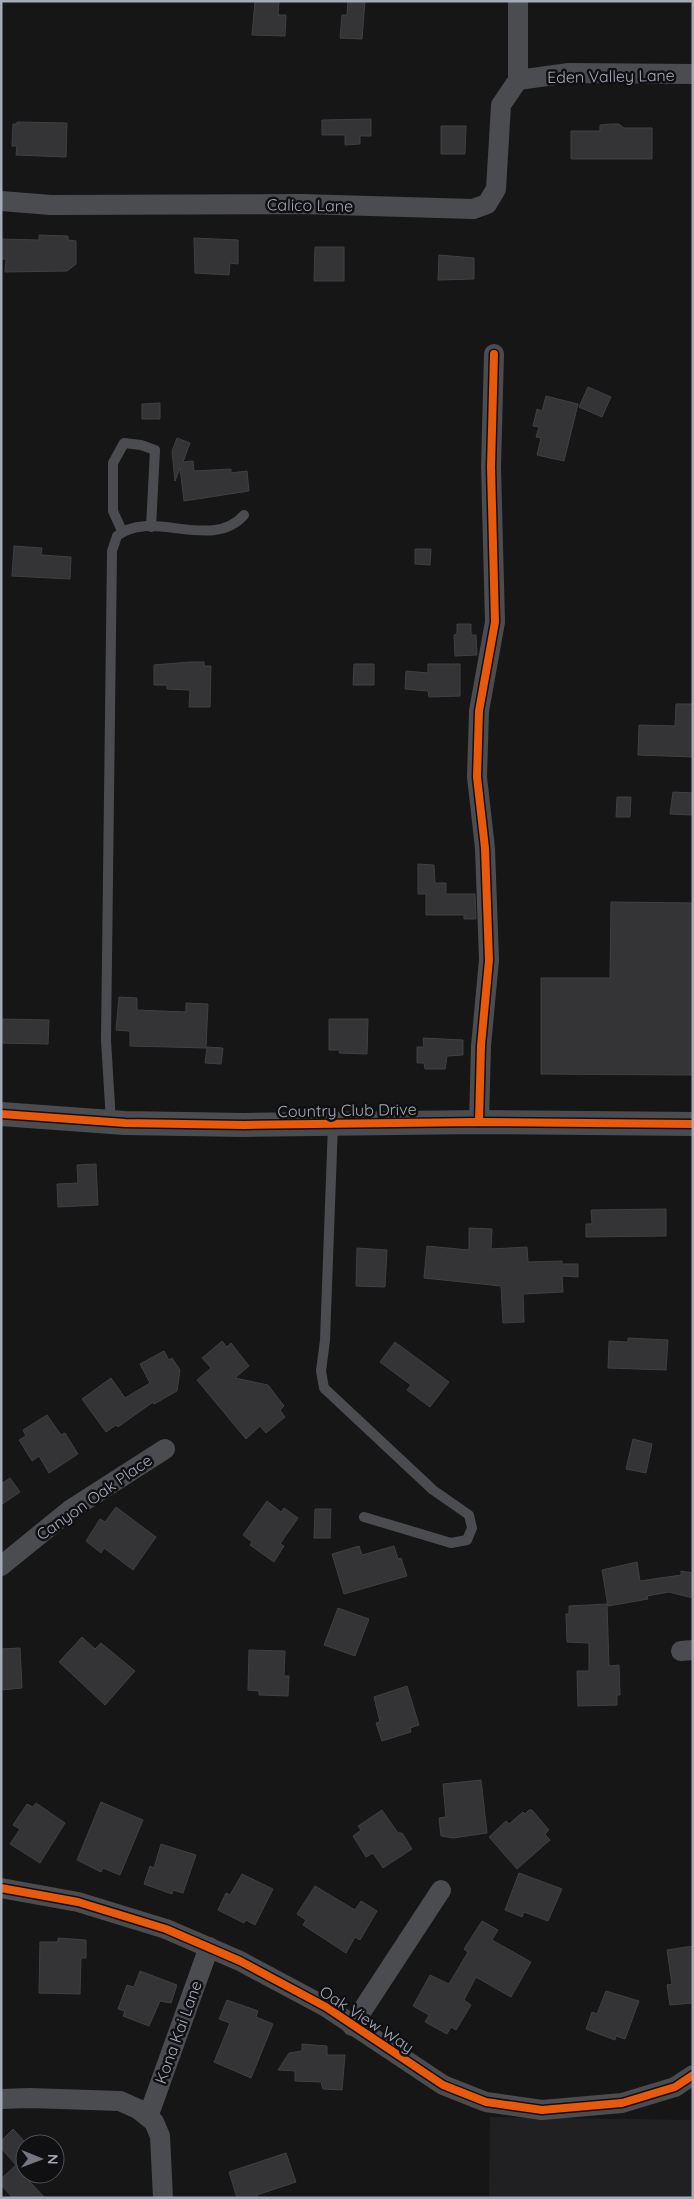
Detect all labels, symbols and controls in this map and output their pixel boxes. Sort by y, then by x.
street label: Eden Valley Lane [547,65,675,87]
street label: Calico Lane [267,194,353,216]
street label: Country Club Drive [277,1099,417,1121]
street label: Canyon Oak Place [32,1450,156,1544]
street label: Kona Kai Lane [150,1978,206,2086]
street label: Oak View Way [316,1981,418,2057]
north arrow [15,2134,65,2184]
text: N [44,2154,62,2165]

